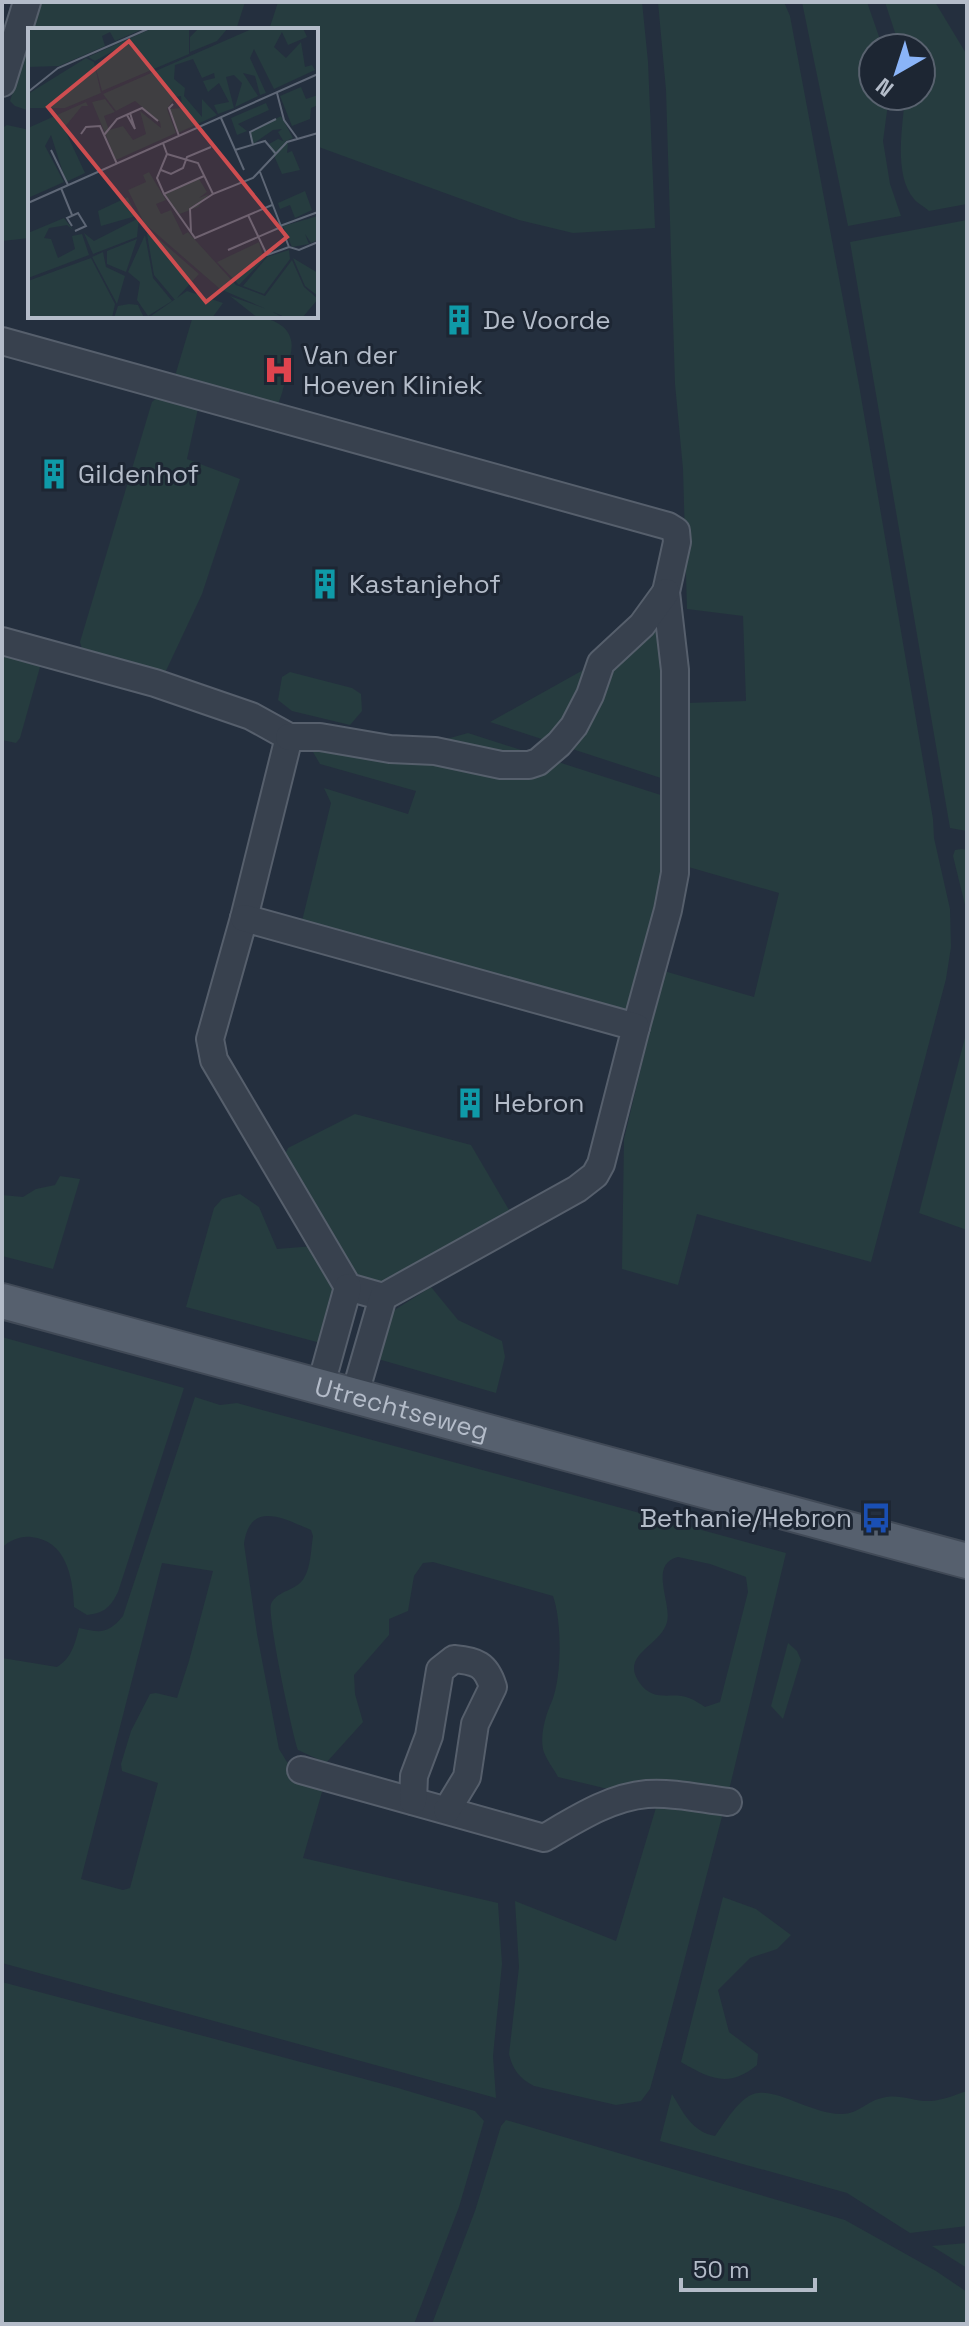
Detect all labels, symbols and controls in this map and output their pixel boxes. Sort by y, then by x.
inset map [28,28,318,318]
north arrow [857,32,937,112]
text: N [870,72,899,103]
building icon: De Voorde [442,303,476,337]
place label: De Voorde [483,303,611,337]
place label: Van der Hoeven Kliniek [303,338,483,402]
hospital icon: Van der Hoeven Kliniek [262,353,296,387]
building icon: Gildenhof [37,457,71,491]
place label: Gildenhof [78,457,199,491]
building icon: Kastanjehof [308,567,342,601]
place label: Kastanjehof [349,567,501,601]
building icon: Hebron [453,1086,487,1120]
place label: Hebron [494,1086,585,1120]
street label: Utrechtseweg [311,1369,492,1448]
place label: Bethanie/Hebron [640,1501,852,1535]
bus stop icon: Bethanie/Hebron [859,1501,893,1535]
scale bar [681,2242,815,2292]
text: 50 m [693,2254,750,2285]

